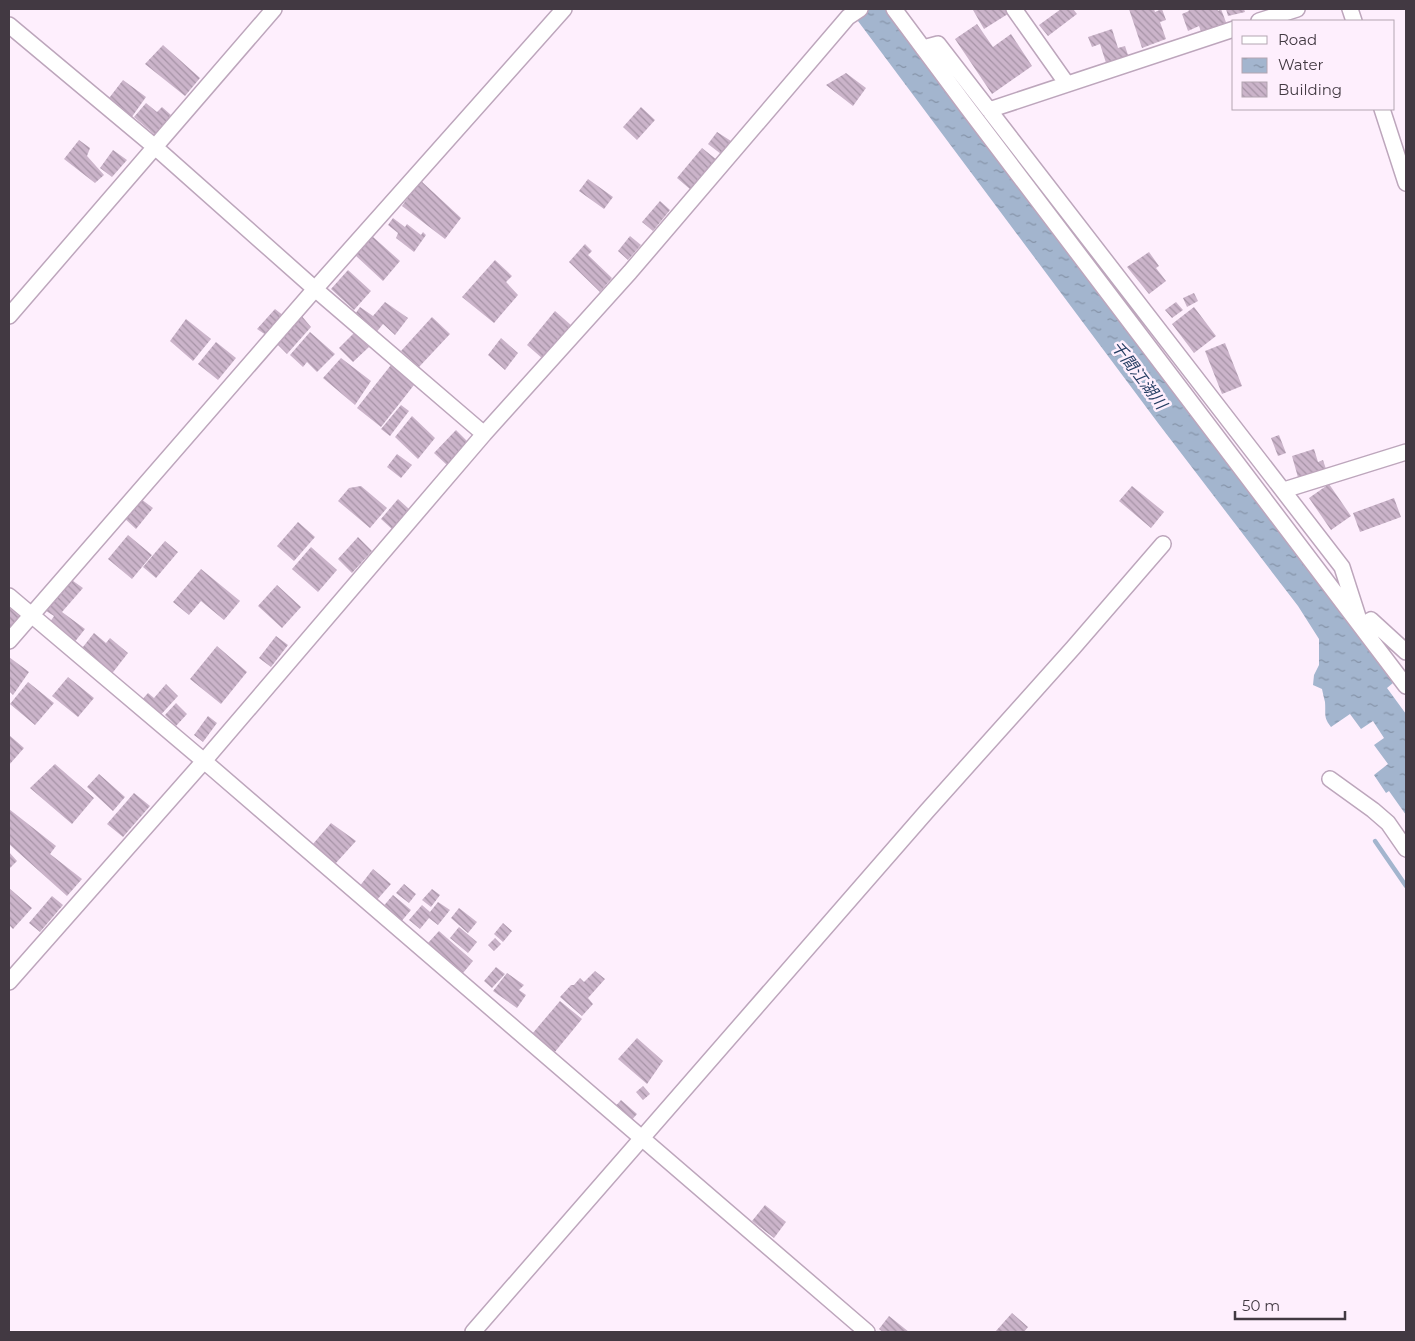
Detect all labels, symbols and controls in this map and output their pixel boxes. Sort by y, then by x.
legend [1232,20,1395,110]
text: Road [1278,30,1317,49]
text: Water [1278,55,1324,74]
text: Building [1278,80,1342,99]
water label: 千間江湖川 [1107,337,1172,414]
scale bar [1235,1288,1345,1320]
text: 50 m [1242,1296,1280,1315]

